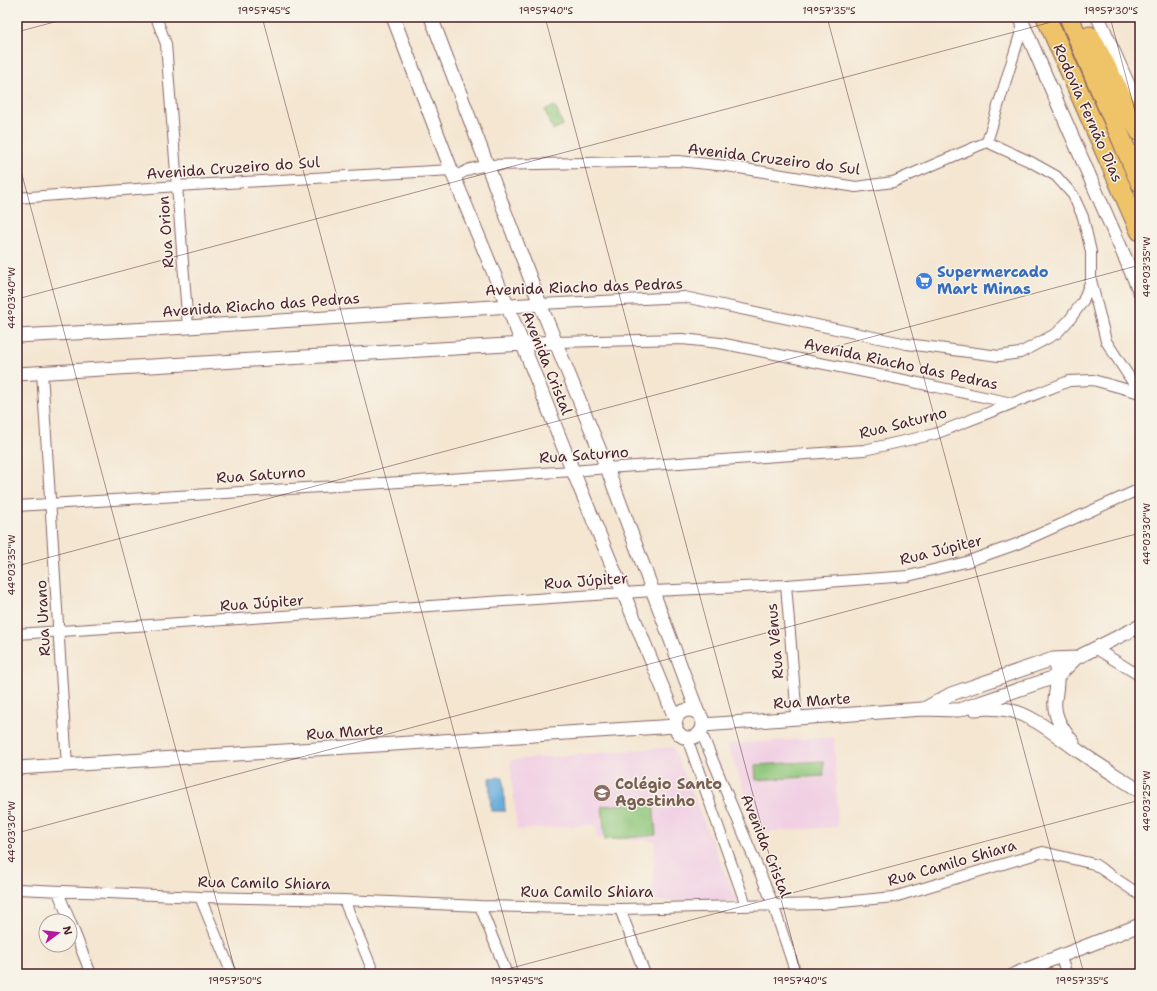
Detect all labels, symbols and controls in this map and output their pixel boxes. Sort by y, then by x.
text: 19°57'45"S [238,4,291,17]
text: 19°57'40"S [519,4,573,17]
text: 19°57'35"S [803,4,856,17]
text: 19°57'30"S [1084,4,1139,17]
street label: Rodovia Fernão Dias [1048,41,1128,185]
street label: Avenida Cruzeiro do Sul [687,138,862,180]
street label: Avenida Cruzeiro do Sul [146,152,321,184]
street label: Rua Orion [153,195,179,269]
text: 44°03'35"W [1140,236,1153,298]
place label: Supermercado Mart Minas [937,262,1049,299]
text: 44°03'40"W [5,267,18,329]
supermarket icon: Supermercado Mart Minas [914,271,934,291]
street label: Avenida Riacho das Pedras [485,274,683,300]
street label: Avenida Riacho das Pedras [162,288,360,322]
street label: Avenida Cristal [517,308,577,418]
street label: Avenida Riacho das Pedras [802,334,1000,394]
street label: Rua Saturno [857,402,949,444]
street label: Rua Saturno [539,442,629,468]
street label: Rua Saturno [216,462,306,488]
text: 44°03'30"W [1140,503,1153,565]
street label: Rua Júpiter [898,530,984,570]
text: 44°03'35"W [5,534,18,596]
street label: Rua Júpiter [543,568,629,594]
street label: Rua Urano [31,579,55,657]
street label: Rua Júpiter [219,590,305,616]
street label: Rua Vênus [762,602,788,680]
street label: Rua Marte [773,688,851,714]
street label: Rua Marte [306,719,384,745]
text: 44°03'25"W [1140,770,1153,832]
place label: Colégio Santo Agostinho [615,774,722,811]
school or university icon: Colégio Santo Agostinho [592,783,612,803]
street label: Avenida Cristal [736,791,796,901]
text: 44°03'30"W [5,801,18,863]
street label: Rua Camilo Shiara [885,835,1019,891]
street label: Rua Camilo Shiara [197,872,331,894]
street label: Rua Camilo Shiara [521,882,654,902]
north arrow [38,913,78,953]
text: N [59,924,76,937]
text: 19°57'50"S [208,974,262,987]
text: 19°57'45"S [491,974,544,987]
text: 19°57'40"S [773,974,827,987]
text: 19°57'35"S [1056,974,1109,987]

